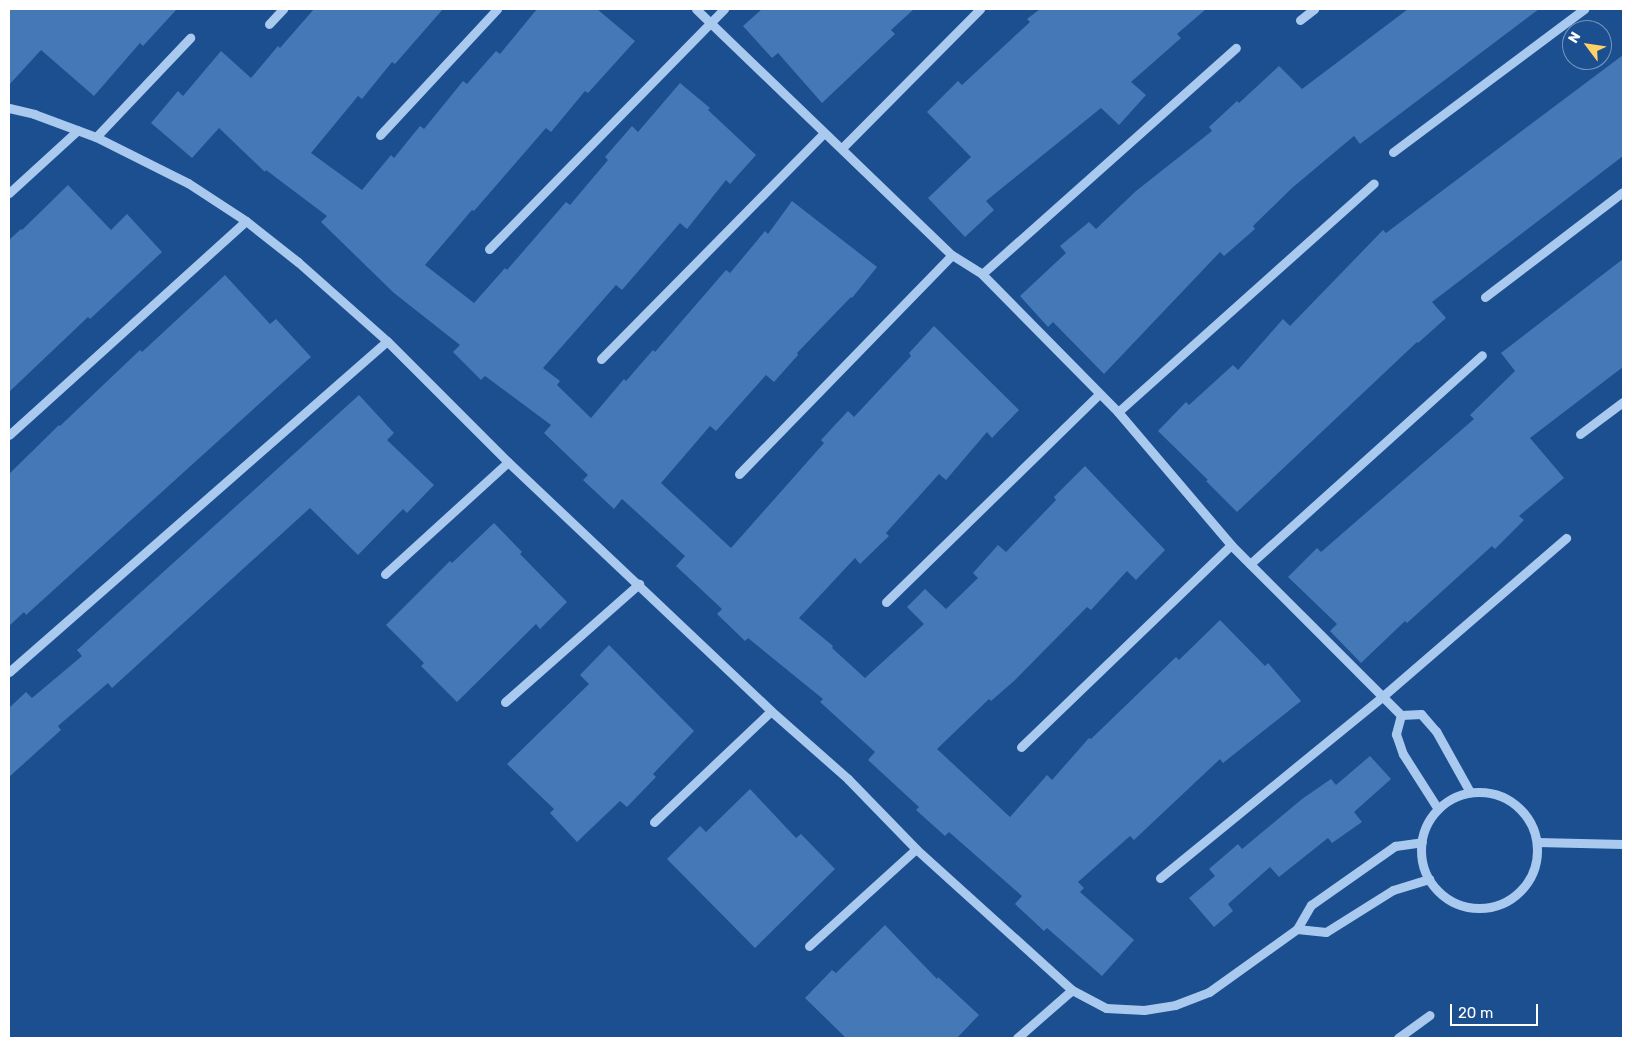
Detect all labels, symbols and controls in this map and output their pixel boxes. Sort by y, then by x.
north arrow [1562,20,1612,70]
text: N [1565,29,1584,46]
scale bar [1452,994,1540,1026]
text: 20 m [1458,1004,1493,1022]

